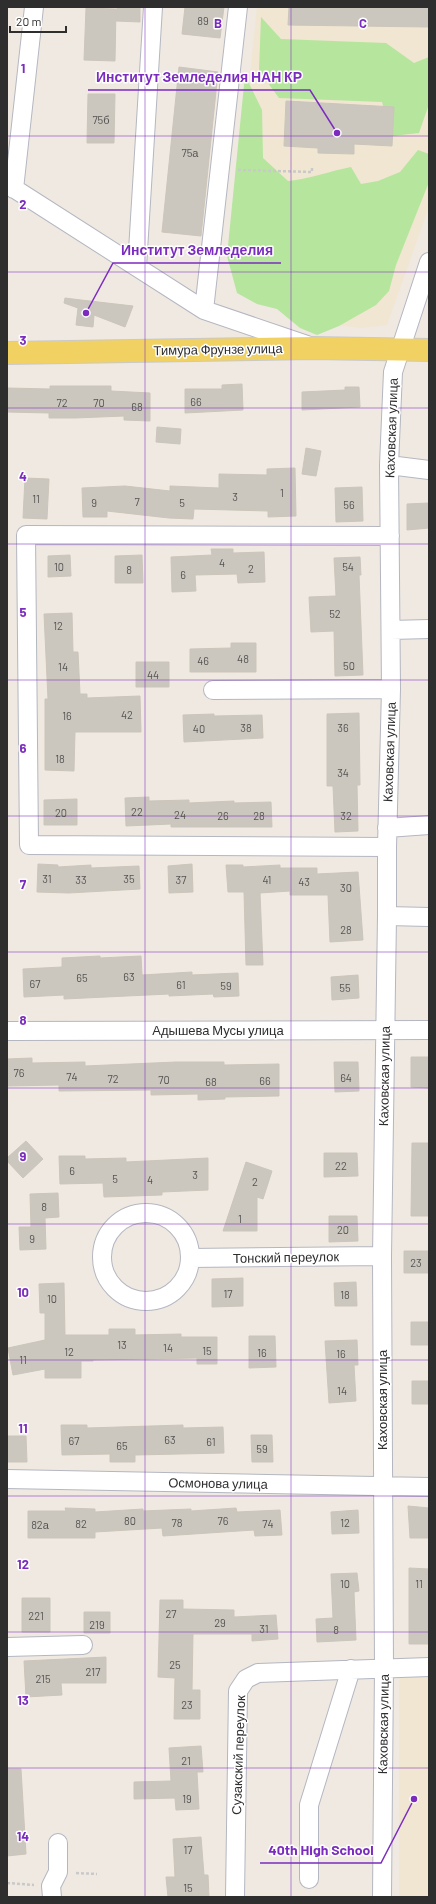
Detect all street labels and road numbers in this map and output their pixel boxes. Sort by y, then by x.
street label: Тимура Фрунзе улица [153,340,283,358]
street label: Каховская улица [381,377,401,478]
street label: Каховская улица [379,701,399,802]
street label: Адышева Мусы улица [152,1022,284,1038]
street label: Каховская улица [375,1025,393,1126]
street label: Тонский переулок [233,1248,339,1266]
street label: Каховская улица [374,1349,390,1450]
street label: Осмонова улица [168,1474,269,1492]
street label: Каховская улица [374,1673,392,1774]
street label: Сузакский переулок [228,1695,248,1815]

